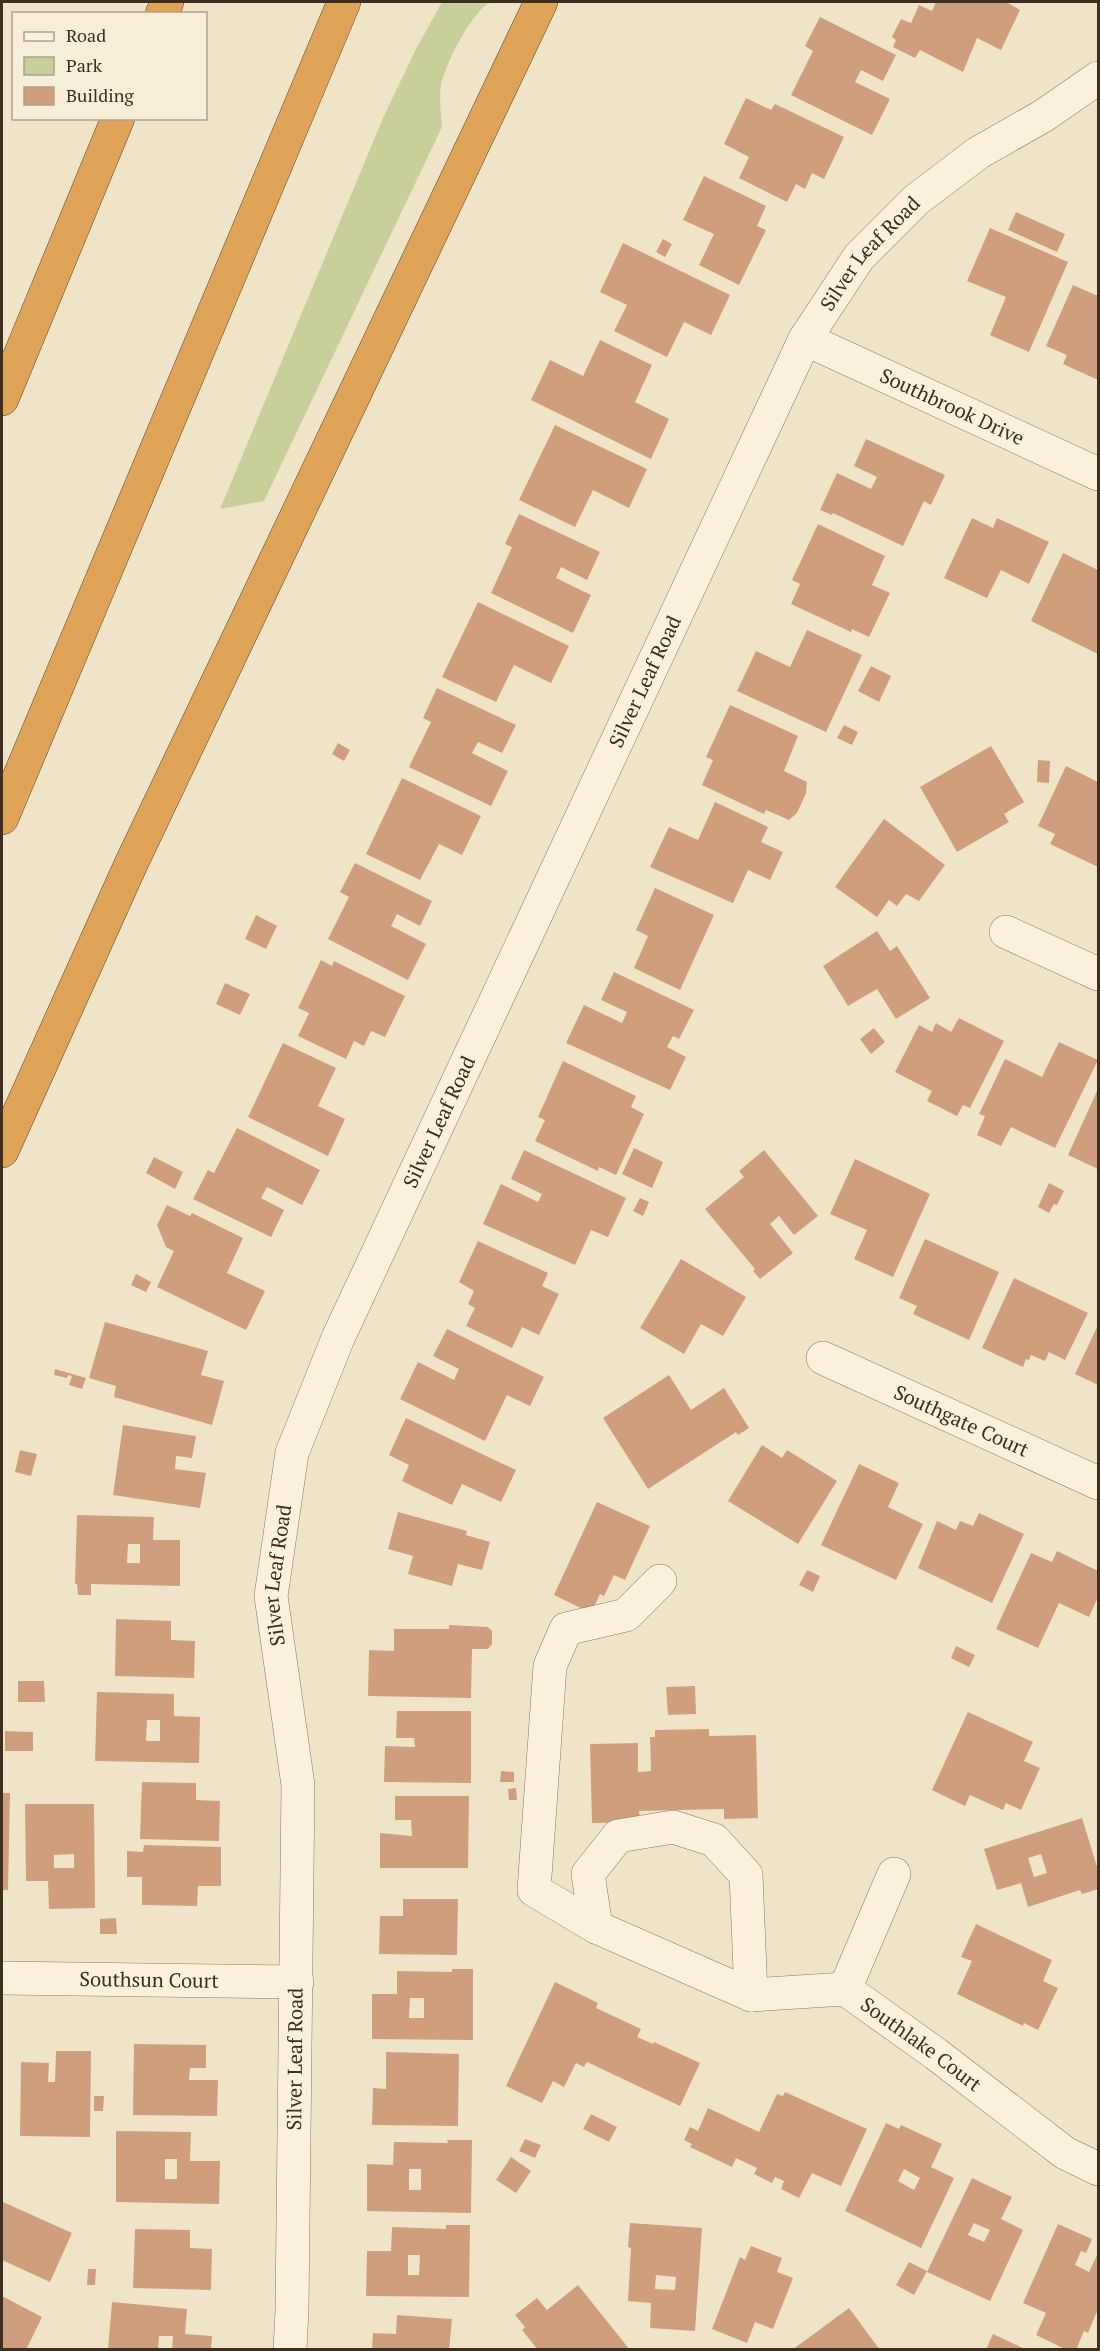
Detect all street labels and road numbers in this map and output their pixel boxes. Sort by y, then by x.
street label: Silver Leaf Road [813,190,925,316]
street label: Southbrook Drive [876,361,1029,451]
street label: Silver Leaf Road [602,611,687,752]
street label: Silver Leaf Road [396,1051,481,1192]
street label: Southgate Court [890,1378,1034,1463]
street label: Silver Leaf Road [257,1503,297,1648]
street label: Southsun Court [79,1965,219,1994]
street label: Silver Leaf Road [280,1988,309,2131]
street label: Southlake Court [855,1990,988,2098]

